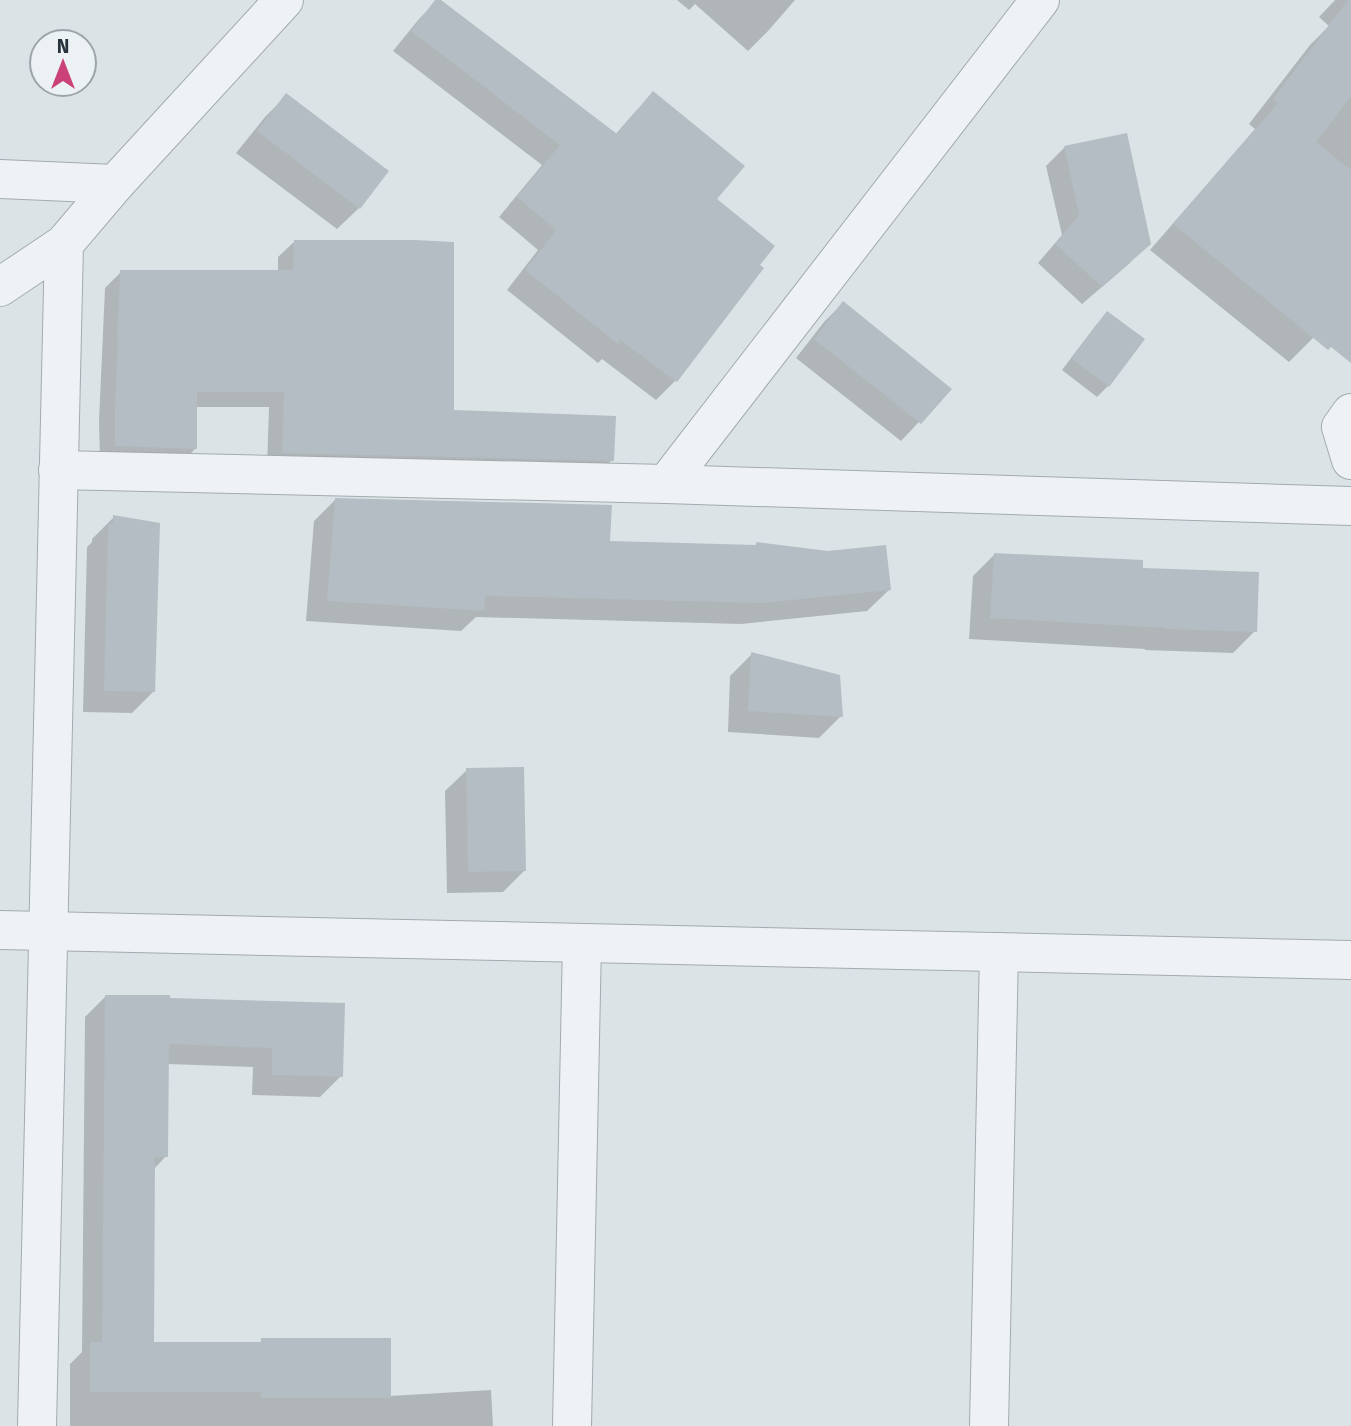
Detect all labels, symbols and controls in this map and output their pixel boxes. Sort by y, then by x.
north arrow [28,28,98,98]
text: N [57,35,69,58]

